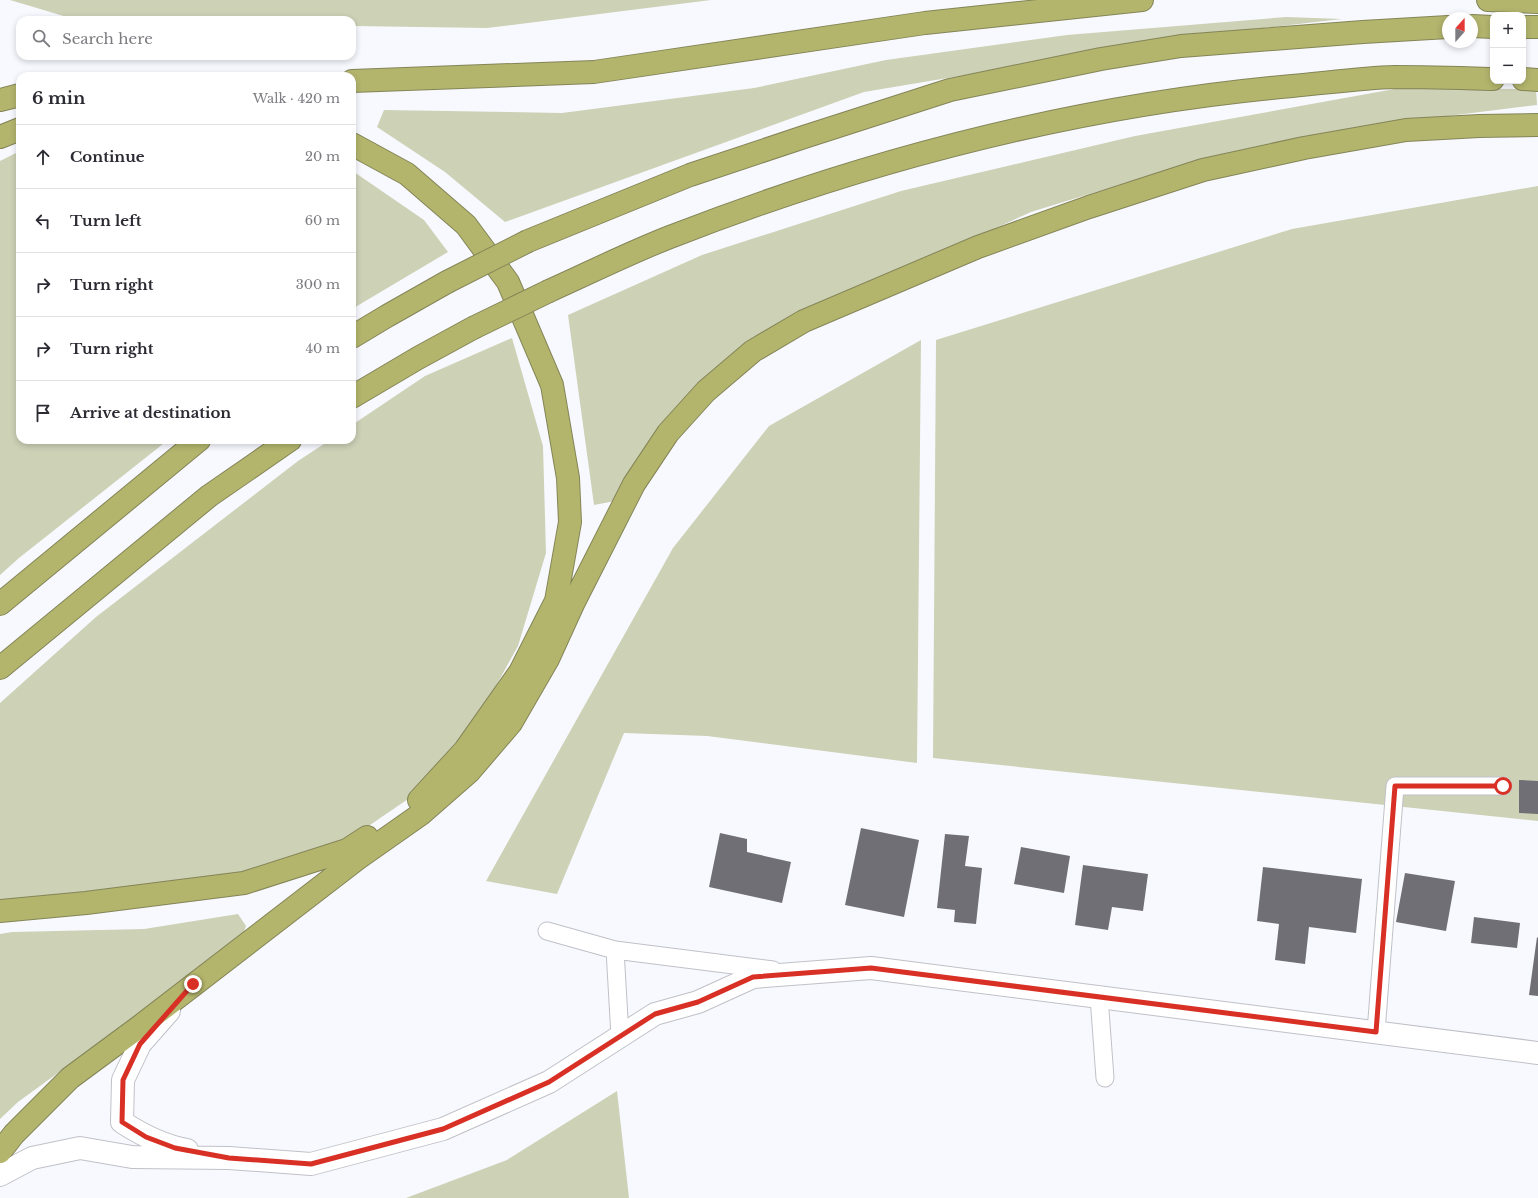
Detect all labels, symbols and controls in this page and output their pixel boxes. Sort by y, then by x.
north arrow [1442,12,1478,48]
map controls [1490,12,1526,84]
button: + [1490,12,1526,48]
search box [16,16,356,60]
icon: search [30,27,52,49]
text: Search here [62,29,153,48]
button: − [1490,48,1526,84]
text: 6 min [32,88,85,109]
text: Walk · 420 m [253,90,340,107]
icon: ahead [32,146,54,168]
text: Continue [70,147,145,166]
text: 20 m [305,148,340,165]
icon: left [32,210,54,232]
text: Turn left [70,211,141,230]
text: 60 m [305,212,340,229]
icon: right [32,274,54,296]
text: Turn right [70,275,153,294]
text: 300 m [296,276,340,293]
icon: right [32,338,54,360]
text: Turn right [70,339,153,358]
text: 40 m [305,340,340,357]
icon: arrive [32,402,54,424]
text: Arrive at destination [70,403,231,422]
route start [1494,777,1512,795]
route end [184,975,202,993]

